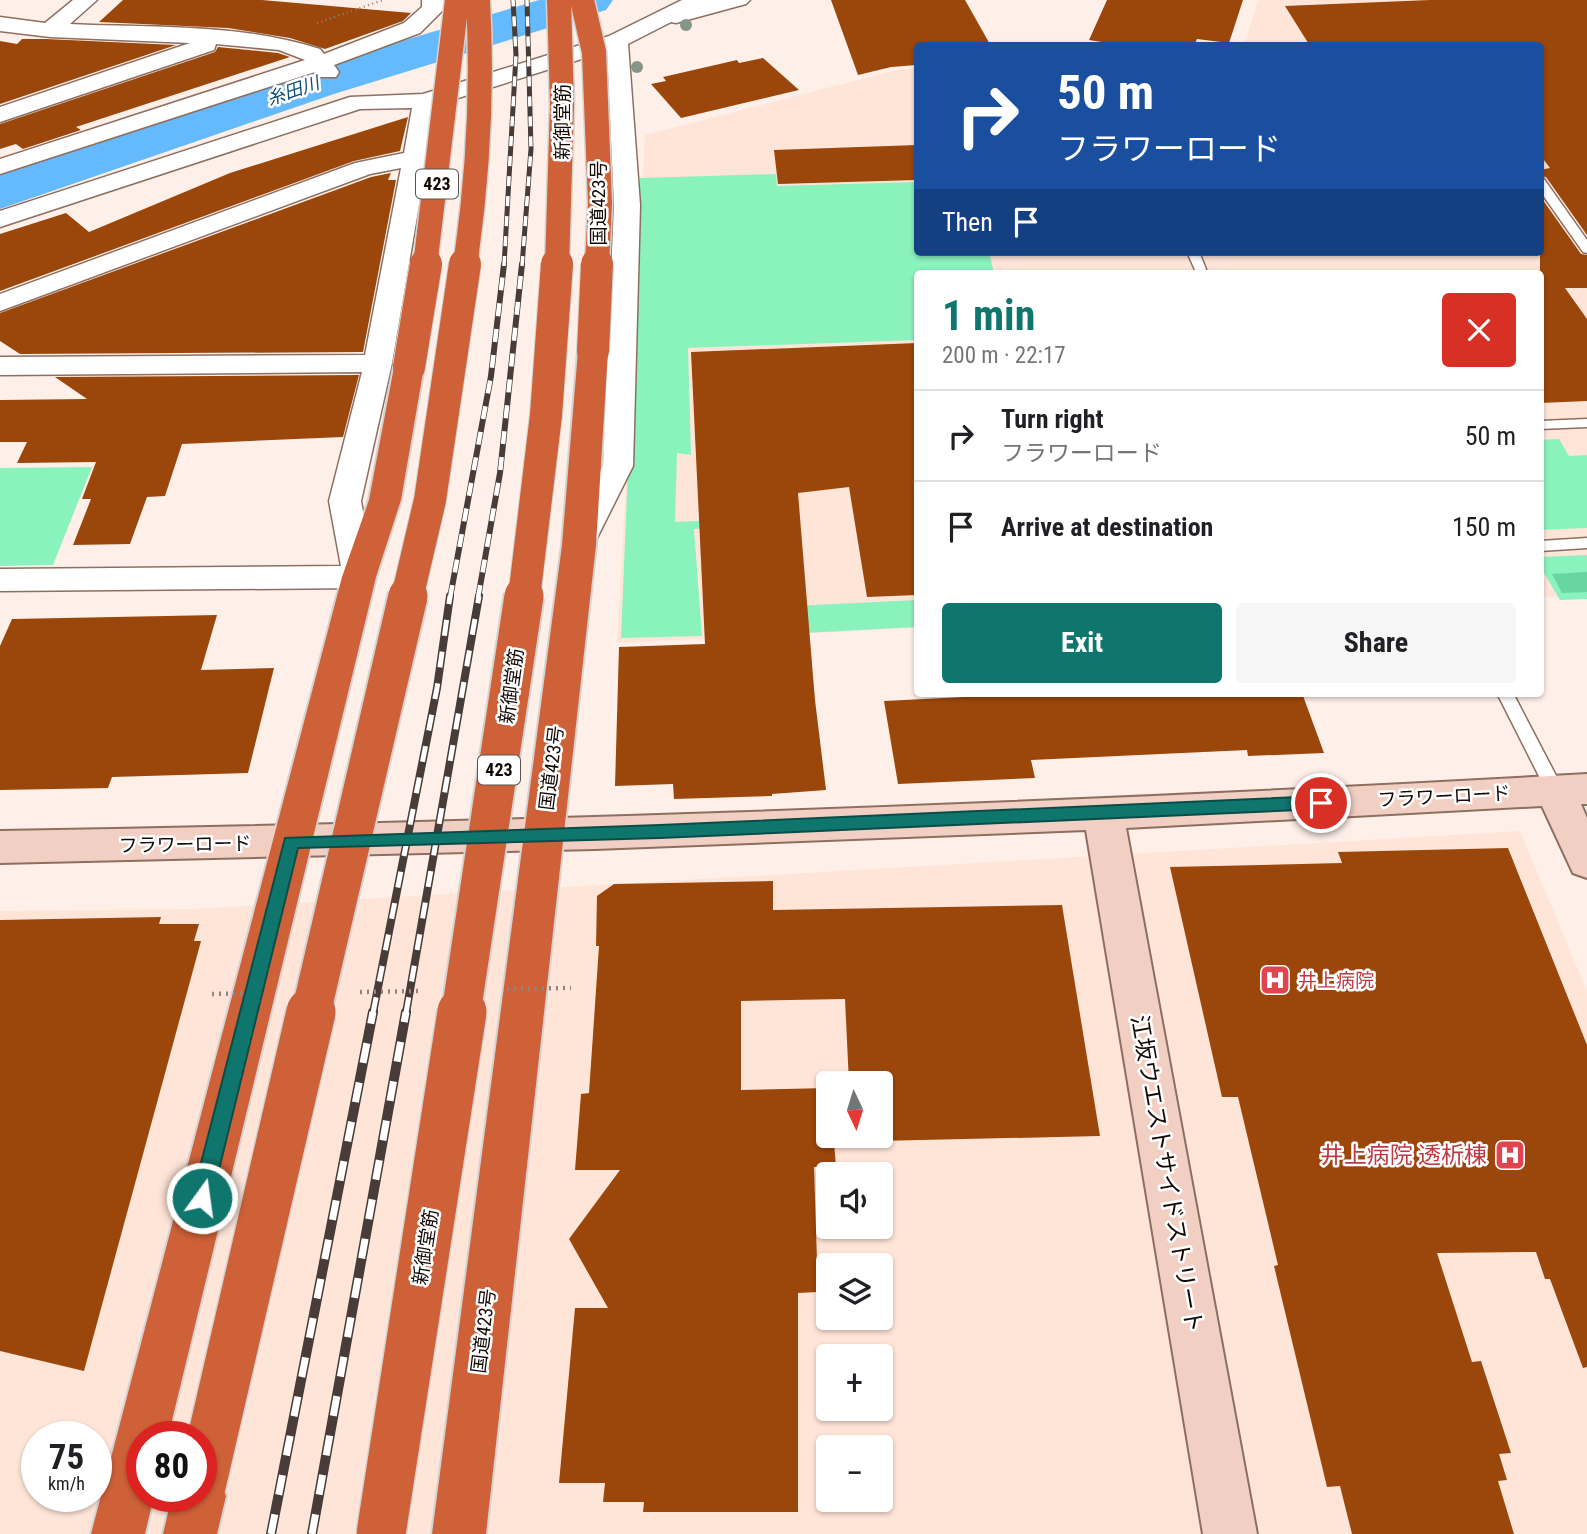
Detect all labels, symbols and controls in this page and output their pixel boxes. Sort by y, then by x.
text: 50 m [1057,64,1154,121]
icon: right [942,70,1033,161]
water label: 糸田川 [264,71,324,109]
street label: 新御堂筋 [551,84,574,160]
text: フラワーロード [1057,130,1281,168]
street label: 国道423号 [587,160,610,246]
road number: 423 [416,169,458,198]
icon: arrive [1007,203,1045,241]
text: Then [942,207,993,237]
text: 1 min [942,291,1035,340]
button: close [1442,293,1516,367]
text: 200 m · 22:17 [942,342,1066,369]
text: Turn right [1001,404,1103,434]
icon: right [942,417,980,455]
text: 50 m [1465,421,1516,451]
text: フラワーロード [1001,440,1162,467]
icon: arrive [942,508,980,546]
text: Arrive at destination [1001,512,1213,542]
text: 150 m [1452,512,1516,542]
button: Exit [942,603,1222,683]
button: Share [1236,603,1516,683]
street label: 新御堂筋 [495,647,528,725]
street label: 国道423号 [535,724,568,812]
road number: 423 [478,756,520,784]
pin [1291,773,1351,833]
street label: フラワーロード [1377,782,1511,811]
icon: arrive [1302,784,1340,822]
street label: フラワーロード [118,832,252,857]
hospital icon: 井上病院 [1258,963,1292,997]
place label: 井上病院 [1298,969,1374,992]
street label: 江坂ウエストサイドストリート [1125,1013,1208,1335]
north arrow [816,1071,892,1148]
map controls [816,1071,893,1512]
hospital icon: 井上病院 透析棟 [1493,1138,1527,1172]
place label: 井上病院 透析棟 [1321,1142,1487,1169]
position arrow [165,1161,239,1235]
button: sound [816,1162,893,1239]
street label: 新御堂筋 [408,1208,443,1286]
button: layers [816,1253,893,1330]
street label: 国道423号 [467,1287,500,1375]
button: + [816,1344,893,1421]
speed limit sign: 80 [126,1421,217,1512]
button: − [816,1435,893,1512]
text: 75 [49,1437,84,1478]
text: km/h [48,1473,85,1494]

